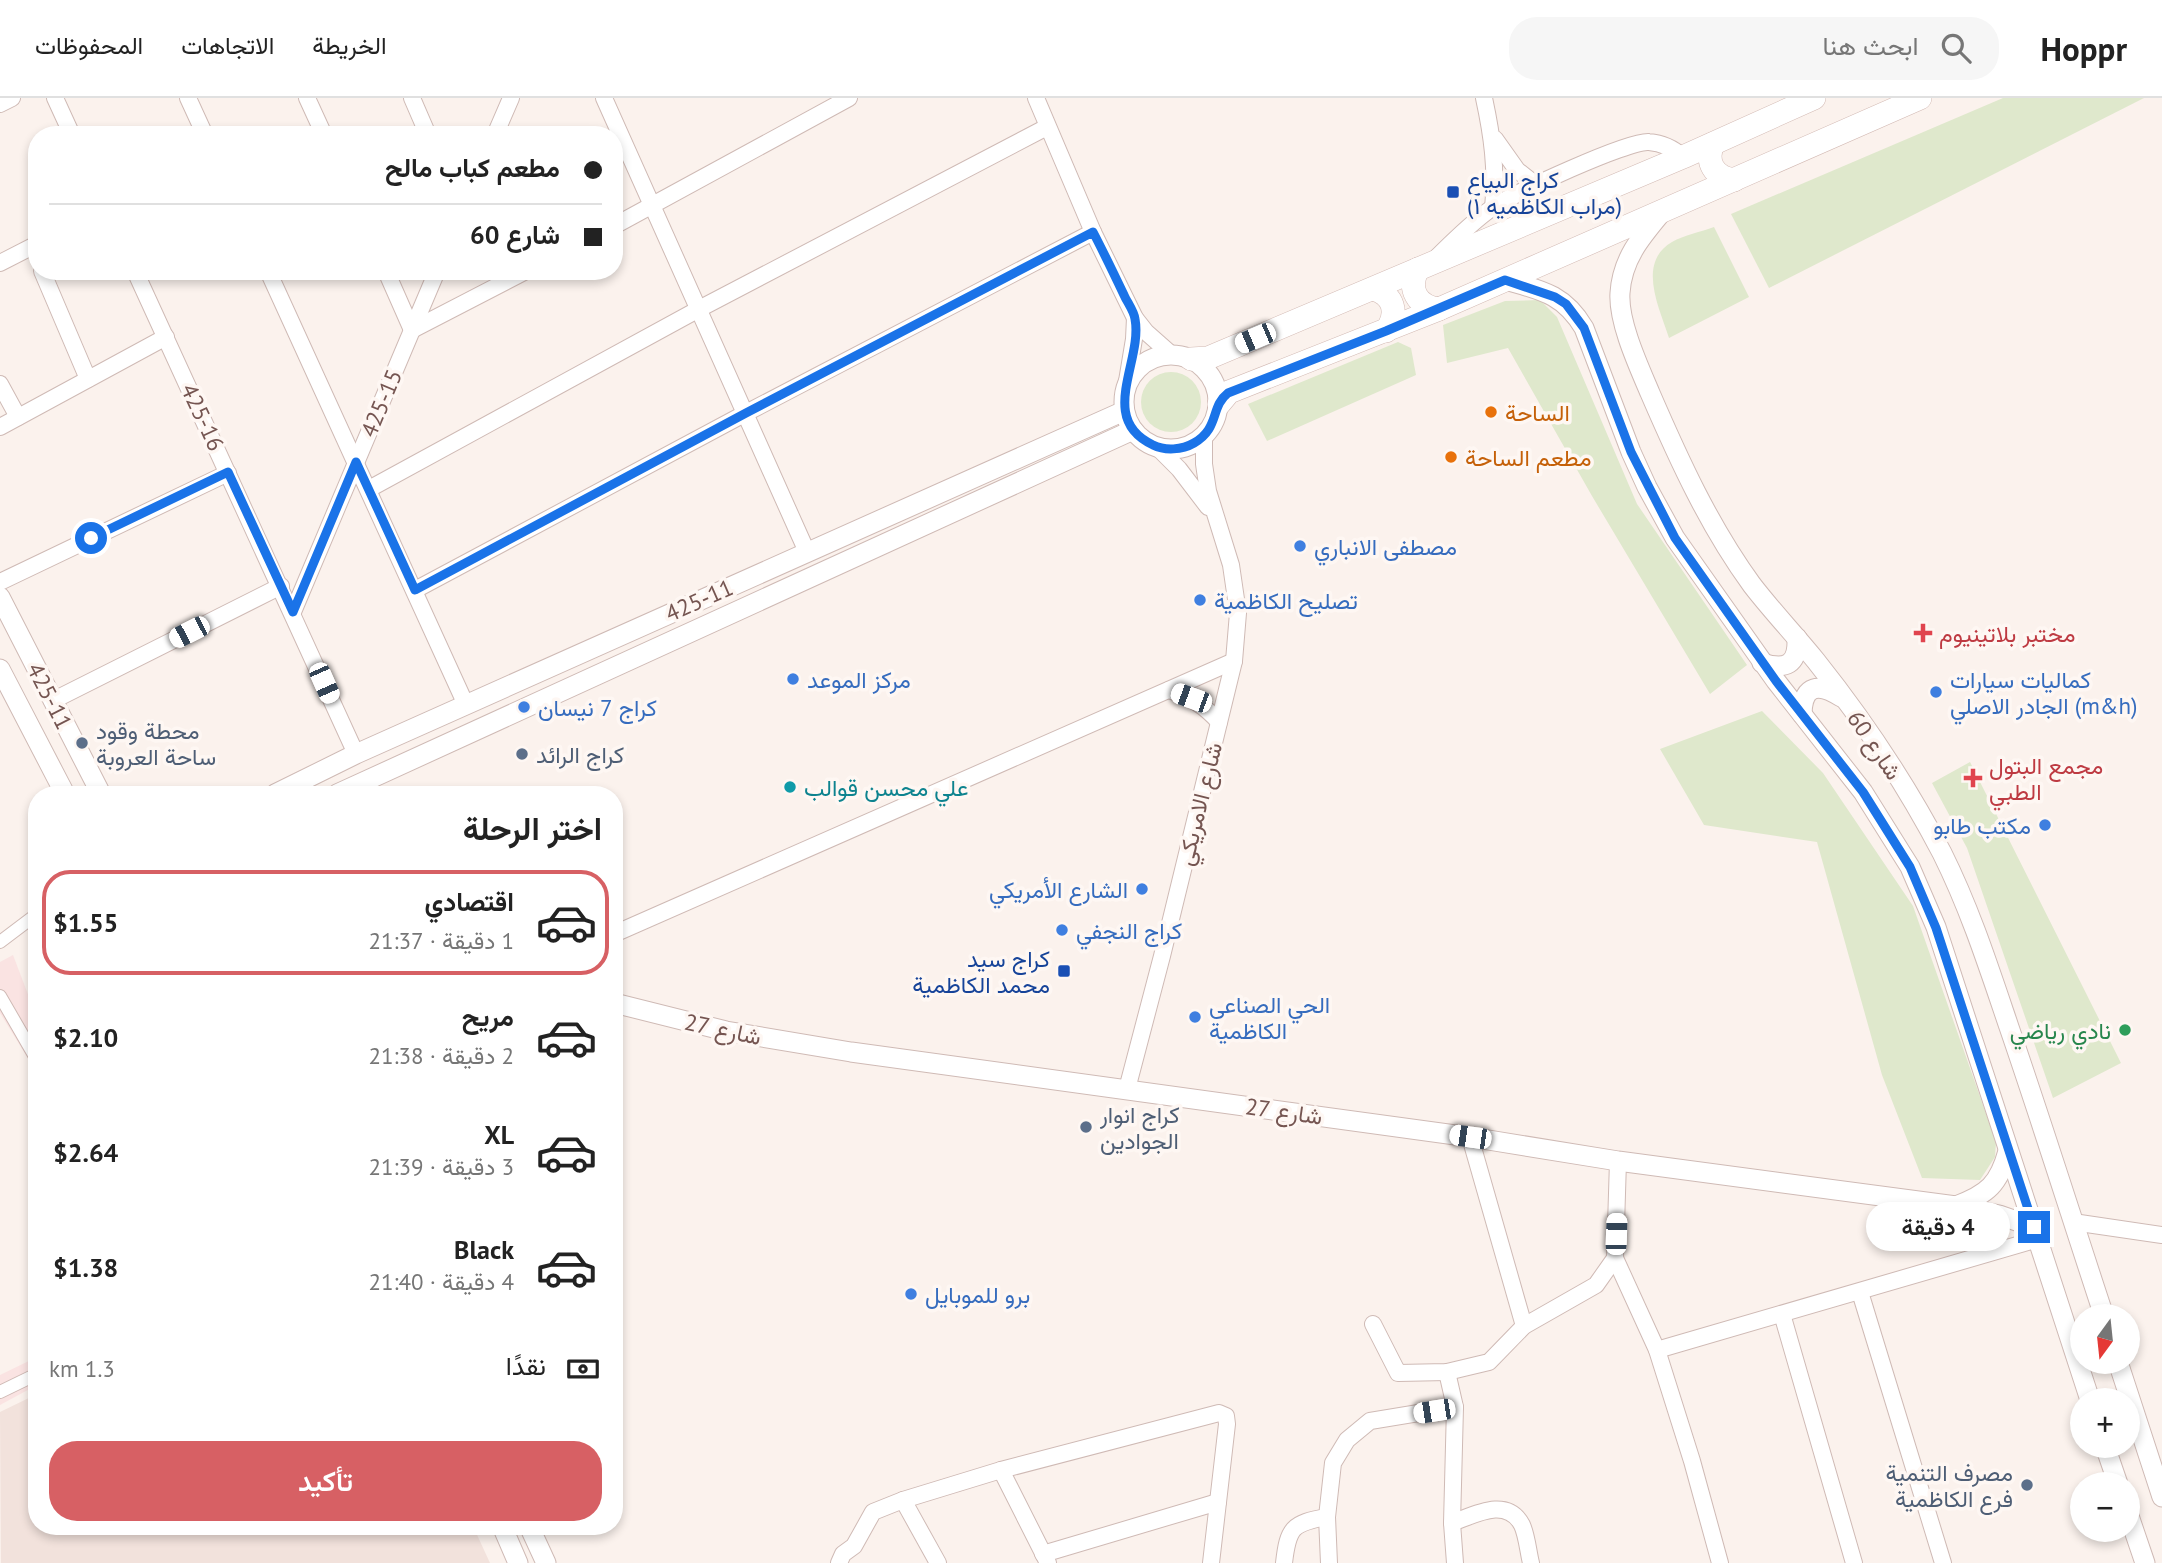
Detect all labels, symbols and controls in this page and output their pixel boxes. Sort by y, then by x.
search box [1509,17,1999,80]
text: Hoppr [2041,27,2127,70]
text: ابحث هنا [1822,29,1919,62]
icon: search [1937,29,1975,67]
text: المحفوظات [35,30,143,61]
text: الاتجاهات [181,30,274,61]
text: الخريطة [312,30,387,61]
text: مطعم كباب مالح [385,151,560,184]
place label: كراج البياع (مراب الكاظميه ١) [1467,165,1622,221]
marker: كراج البياع (مراب الكاظميه ١) [1445,184,1461,200]
text: شارع 60 [470,218,560,251]
car [1232,320,1279,356]
street label: 425-15 [354,365,408,441]
street label: 425-16 [175,379,231,455]
place label: الساحة [1505,398,1570,427]
marker: الساحة [1483,404,1499,420]
place label: مطعم الساحة [1465,443,1591,473]
marker: مطعم الساحة [1443,449,1459,465]
route start [75,522,107,554]
place label: مصطفى الانباري [1314,532,1457,566]
marker: مصطفى الانباري [1292,538,1308,554]
street label: 425-11 [661,572,737,628]
place label: تصليح الكاظمية [1214,586,1358,617]
marker: تصليح الكاظمية [1192,592,1208,608]
car [166,613,213,651]
place label: مختبر بلاتينيوم [1939,619,2075,649]
marker: مختبر بلاتينيوم [1913,623,1933,643]
street label: 425-11 [21,658,79,734]
car [306,660,343,706]
place label: مركز الموعد [807,665,911,695]
place label: كماليات سيارات الجادر الاصلي (m&h) [1950,665,2138,725]
marker: مركز الموعد [785,671,801,687]
car [1168,681,1215,715]
marker: كماليات سيارات الجادر الاصلي (m&h) [1928,684,1944,700]
place label: كراج 7 نيسان [538,693,657,724]
marker: كراج 7 نيسان [516,699,532,715]
street label: شارع 60 [1840,705,1909,786]
place label: محطة وقود ساحة العروبة [96,716,216,772]
marker: محطة وقود ساحة العروبة [74,735,90,751]
street label: شارع الامريكي [1170,739,1233,870]
place label: كراج الرائد [536,740,624,771]
marker: كراج الرائد [514,746,530,762]
place label: مجمع البتول الطبي [1989,751,2103,811]
marker: مجمع البتول الطبي [1963,768,1983,788]
place label: علي محسن قوالب [804,773,969,807]
marker: علي محسن قوالب [782,779,798,795]
text: اختر الرحلة [463,807,602,849]
place label: مكتب طابو [1933,811,2031,841]
marker: مكتب طابو [2037,817,2053,833]
place label: الشارع الأمريكي [989,875,1128,909]
marker: الشارع الأمريكي [1134,881,1150,897]
text: اقتصادي [425,885,514,918]
icon: car [535,891,598,954]
text: $1.55 [53,906,118,939]
place label: كراج النجفي [1076,916,1182,950]
marker: كراج النجفي [1054,922,1070,938]
text: 1 دقيقة · 21:37 [368,926,514,955]
place label: كراج سيد محمد الكاظمية [912,944,1050,999]
marker: كراج سيد محمد الكاظمية [1056,963,1072,979]
place label: الحي الصناعي الكاظمية [1209,990,1330,1045]
text: مريح [462,1000,514,1033]
icon: car [535,1006,598,1069]
street label: شارع 27 [682,1007,764,1053]
marker: الحي الصناعي الكاظمية [1187,1009,1203,1025]
place label: نادي رياضي [2010,1016,2111,1050]
text: $2.10 [53,1021,118,1054]
marker: نادي رياضي [2117,1022,2133,1038]
text: 2 دقيقة · 21:38 [368,1041,514,1070]
street label: شارع 27 [1243,1091,1324,1133]
place label: كراج انوار الجوادين [1099,1100,1180,1156]
text: XL [484,1118,514,1151]
marker: كراج انوار الجوادين [1078,1119,1094,1135]
icon: car [535,1121,598,1184]
car [1448,1124,1493,1150]
text: $2.64 [53,1136,118,1169]
text: 3 دقيقة · 21:39 [368,1152,514,1181]
callout: 4 دقيقة [1866,1202,2010,1252]
route end [2018,1211,2050,1243]
text: 4 دقيقة [1902,1212,1974,1241]
car [1605,1213,1628,1255]
text: Black [454,1233,514,1266]
icon: car [535,1236,598,1299]
text: $1.38 [53,1251,118,1284]
text: 4 دقيقة · 21:40 [368,1267,514,1296]
place label: برو للموبايل [925,1280,1030,1310]
marker: برو للموبايل [903,1286,919,1302]
north arrow [2070,1304,2140,1374]
map controls [2070,1304,2140,1542]
text: نقدًا [506,1349,546,1382]
icon: cash [564,1350,602,1388]
text: 1.3 km [49,1354,115,1383]
button: + [2070,1388,2140,1458]
car [1412,1397,1457,1425]
button: تأكيد [49,1441,602,1521]
place label: مصرف التنمية فرع الكاظمية [1886,1458,2013,1515]
button: − [2070,1472,2140,1542]
marker: مصرف التنمية فرع الكاظمية [2019,1477,2035,1493]

